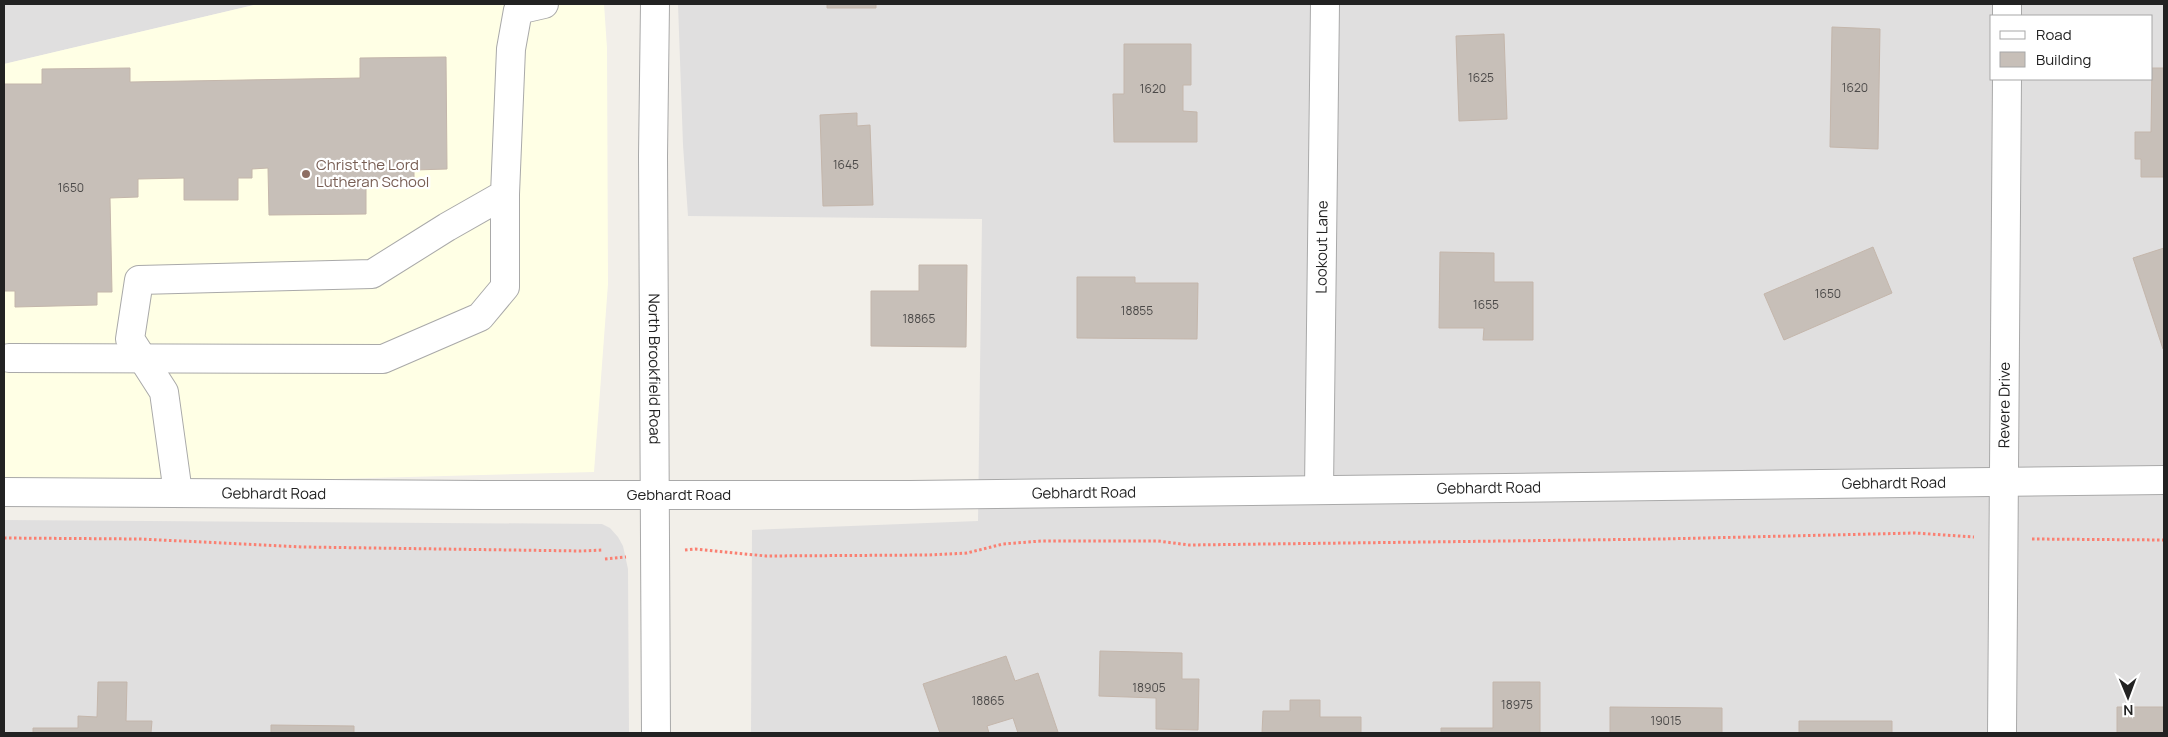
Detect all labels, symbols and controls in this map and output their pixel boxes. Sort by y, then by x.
legend [1990,15,2153,80]
text: Road [2036,24,2072,45]
text: Building [2036,49,2091,70]
house number: 1625 [1468,69,1494,86]
house number: 1620 [1842,79,1868,96]
house number: 1620 [1140,80,1166,97]
place label: Christ the Lord Lutheran School [316,154,429,192]
house number: 1645 [833,156,859,173]
marker: Christ the Lord Lutheran School [300,168,312,180]
house number: 1650 [58,179,84,196]
street label: Lookout Lane [1310,200,1333,294]
house number: 1650 [1815,285,1841,302]
street label: North Brookfield Road [644,293,665,445]
house number: 1655 [1473,296,1499,313]
house number: 18855 [1121,302,1153,319]
house number: 18865 [903,310,936,327]
street label: Revere Drive [1993,362,2015,448]
street label: Gebhardt Road [1842,472,1946,494]
street label: Gebhardt Road [1437,476,1541,499]
street label: Gebhardt Road [1032,481,1136,504]
street label: Gebhardt Road [222,482,326,504]
street label: Gebhardt Road [627,484,731,505]
north arrow [2103,672,2153,722]
house number: 18905 [1132,679,1166,696]
house number: 18865 [972,692,1005,709]
house number: 18975 [1501,696,1533,713]
text: N [2123,701,2133,720]
house number: 19015 [1650,712,1682,729]

